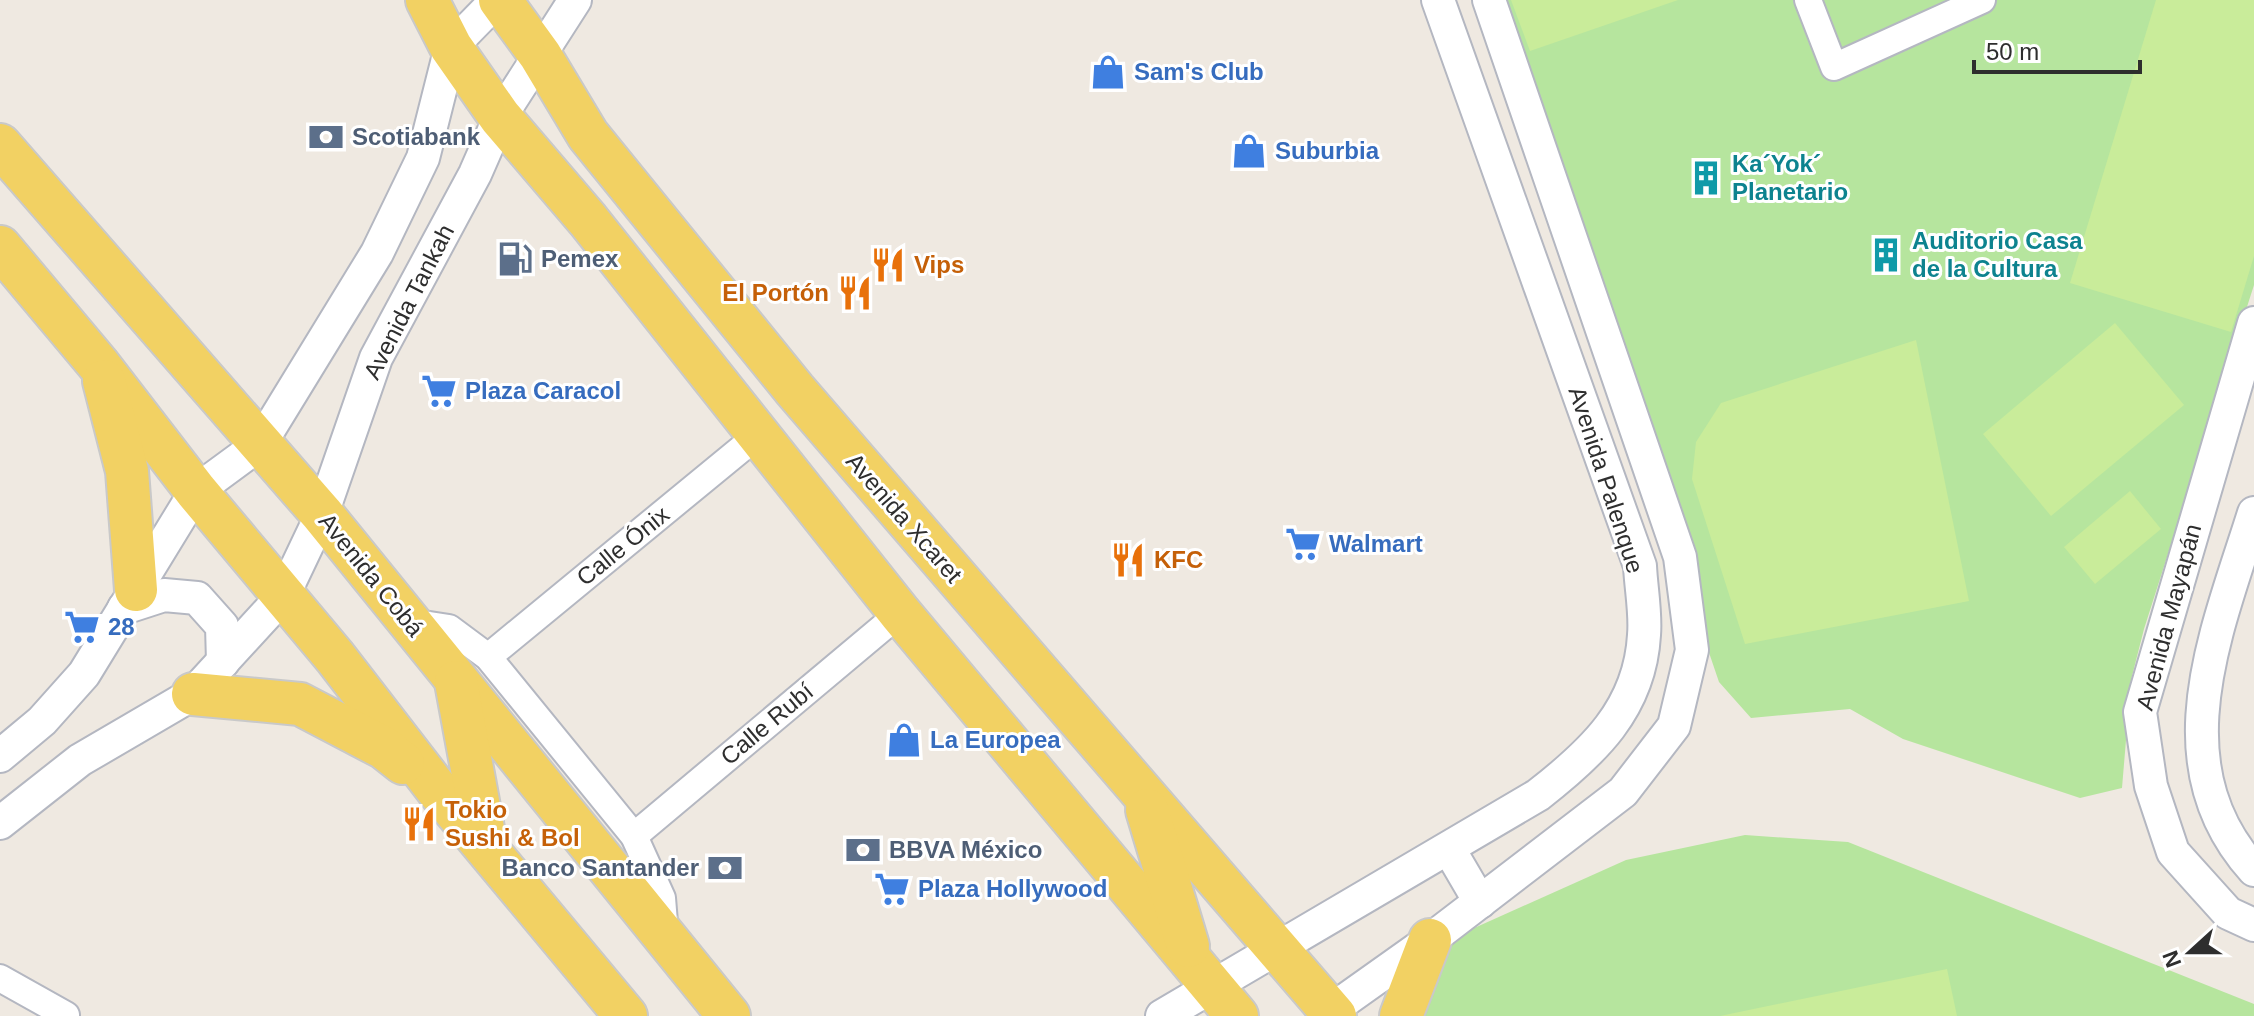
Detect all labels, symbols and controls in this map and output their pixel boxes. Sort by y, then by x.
scale bar [1974,24,2140,74]
text: 50 m [1986,38,2039,65]
shop icon: Sam's Club [1089,53,1127,91]
place label: Sam's Club [1134,58,1264,85]
bank icon: Scotiabank [307,118,345,156]
place label: Scotiabank [352,123,481,150]
shop icon: Suburbia [1230,132,1268,170]
place label: Suburbia [1275,137,1380,164]
place label: Ka´Yok´ Planetario [1732,150,1848,205]
building icon: Ka´Yok´ Planetario [1687,159,1725,197]
street label: Avenida Tankah [358,220,459,384]
place label: Auditorio Casa de la Cultura [1912,227,2083,282]
building icon: Auditorio Casa de la Cultura [1867,236,1905,274]
fuel station icon: Pemex [496,240,534,278]
place label: Pemex [541,245,619,272]
restaurant icon: Vips [869,246,907,284]
place label: Vips [914,251,964,278]
restaurant icon: El Portón [836,274,874,312]
place label: El Portón [722,279,829,306]
supermarket icon: Plaza Caracol [420,372,458,410]
place label: Plaza Caracol [465,377,621,404]
street label: Avenida Palenque [1564,383,1649,576]
street label: Avenida Xcaret [841,448,968,588]
street label: Calle Ónix [571,500,674,591]
street label: Avenida Cobá [314,508,430,642]
street label: Avenida Mayapán [2131,521,2206,713]
supermarket icon: Walmart [1284,525,1322,563]
place label: Walmart [1329,530,1423,557]
restaurant icon: KFC [1109,541,1147,579]
place label: KFC [1154,546,1203,573]
supermarket icon: 28 [63,608,101,646]
place label: 28 [108,613,135,640]
street label: Calle Rubí [715,677,819,770]
shop icon: La Europea [885,721,923,759]
place label: La Europea [930,726,1061,753]
place label: Tokio Sushi & Bol [445,796,580,851]
restaurant icon: Tokio Sushi & Bol [400,805,438,843]
bank icon: BBVA México [844,831,882,869]
place label: BBVA México [889,836,1042,863]
bank icon: Banco Santander [706,849,744,887]
place label: Banco Santander [502,854,699,881]
supermarket icon: Plaza Hollywood [873,870,911,908]
place label: Plaza Hollywood [918,875,1107,902]
north arrow [2150,912,2230,992]
text: N [2157,947,2186,971]

